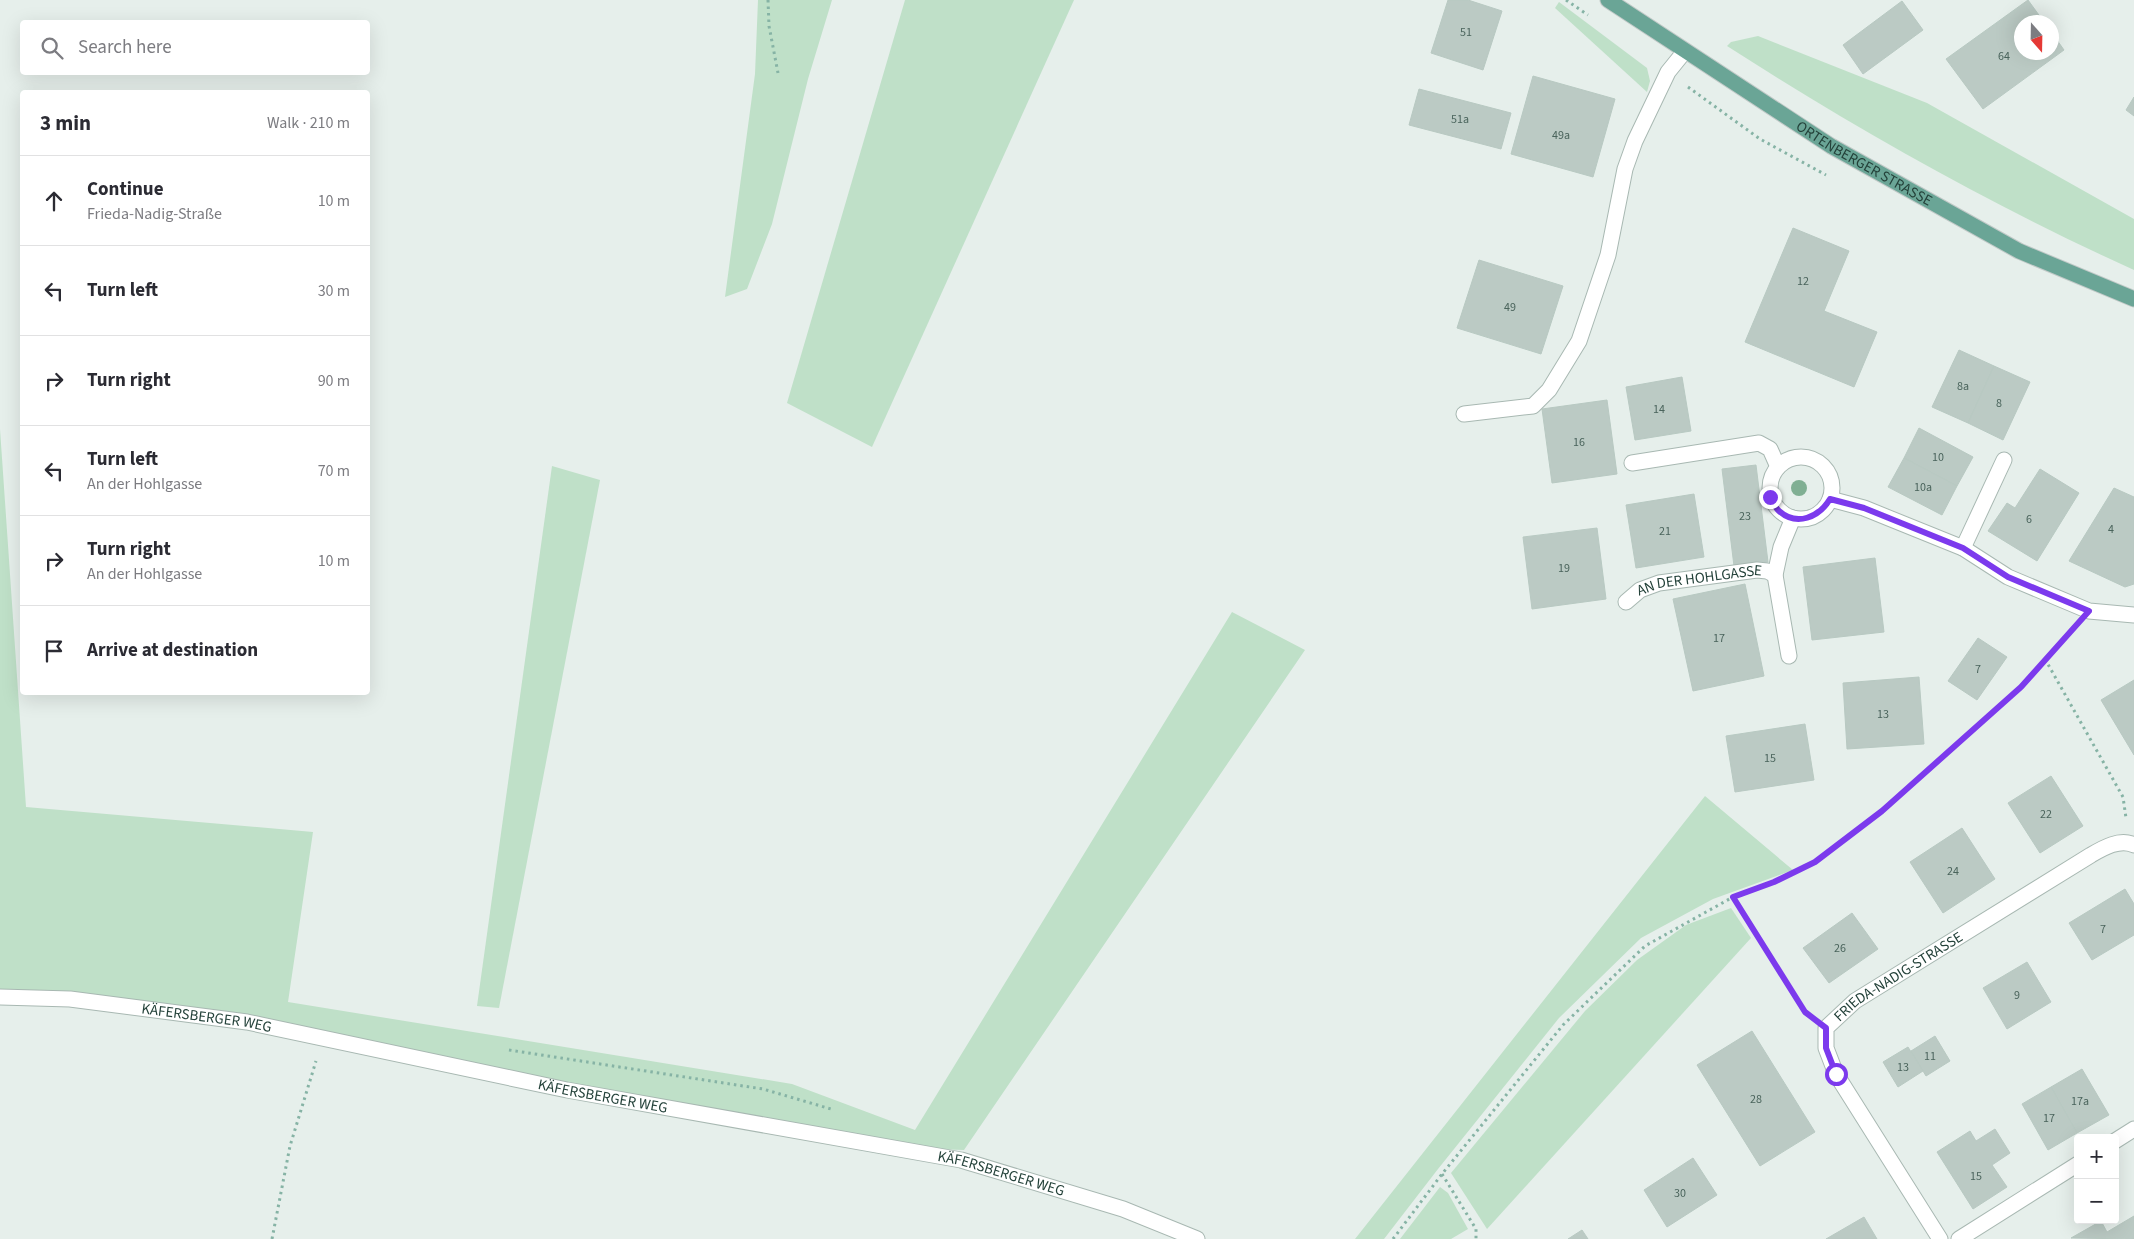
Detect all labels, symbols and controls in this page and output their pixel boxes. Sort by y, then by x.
north arrow [2014,15,2059,60]
search box [20,20,370,75]
house number: 51 [1460,24,1472,41]
icon: search [38,34,66,62]
text: Search here [78,34,172,61]
house number: 64 [1998,48,2010,65]
text: 3 min [40,108,91,138]
house number: 51a [1451,111,1469,128]
text: Walk · 210 m [267,112,350,134]
street label: ORTENBERGER STRASSE [1792,116,1936,211]
house number: 49a [1552,127,1570,144]
text: Continue [87,176,164,203]
icon: ahead [40,187,68,215]
text: 10 m [318,190,350,212]
text: Frieda-Nadig-Straße [87,203,222,225]
house number: 12 [1797,273,1809,290]
icon: left [40,277,68,305]
text: Turn left [87,277,158,304]
text: 30 m [318,280,350,302]
house number: 49 [1504,299,1516,316]
icon: right [40,367,68,395]
text: Turn right [87,367,171,394]
text: 90 m [318,370,350,392]
house number: 8a [1957,378,1969,395]
house number: 8 [1996,395,2002,412]
house number: 14 [1653,401,1665,418]
house number: 16 [1573,434,1585,451]
text: Turn left [87,446,158,473]
house number: 10 [1932,449,1944,466]
icon: left [40,457,68,485]
text: 70 m [318,460,350,482]
text: An der Hohlgasse [87,473,202,495]
house number: 10a [1914,479,1932,496]
route end [1759,486,1782,509]
house number: 23 [1739,508,1751,525]
house number: 6 [2026,511,2032,528]
house number: 4 [2108,521,2114,538]
house number: 21 [1659,523,1671,540]
text: Turn right [87,536,171,563]
icon: right [40,547,68,575]
text: 10 m [318,550,350,572]
house number: 19 [1558,560,1570,577]
street label: AN DER HOHLGASSE [1634,560,1763,601]
text: An der Hohlgasse [87,563,202,585]
house number: 17 [1713,630,1725,647]
icon: arrive [40,637,68,665]
text: Arrive at destination [87,637,258,664]
house number: 7 [1975,661,1981,678]
house number: 13 [1877,706,1889,723]
house number: 15 [1764,750,1776,767]
house number: 22 [2040,806,2052,823]
house number: 24 [1947,863,1959,880]
house number: 7 [2100,921,2106,938]
street label: FRIEDA-NADIG-STRASSE [1829,927,1967,1027]
house number: 26 [1834,940,1846,957]
house number: 9 [2014,987,2020,1004]
street label: KÄFERSBERGER WEG [140,998,274,1038]
house number: 11 [1924,1048,1936,1065]
house number: 13 [1897,1059,1909,1076]
route start [1825,1063,1848,1086]
street label: KÄFERSBERGER WEG [536,1074,669,1119]
house number: 28 [1750,1091,1762,1108]
house number: 17a [2071,1093,2089,1110]
house number: 17 [2043,1110,2055,1127]
map controls [2074,1134,2119,1224]
button: + [2074,1134,2119,1179]
street label: KÄFERSBERGER WEG [936,1146,1067,1202]
house number: 15 [1970,1168,1982,1185]
button: − [2074,1179,2119,1224]
house number: 30 [1674,1185,1686,1202]

